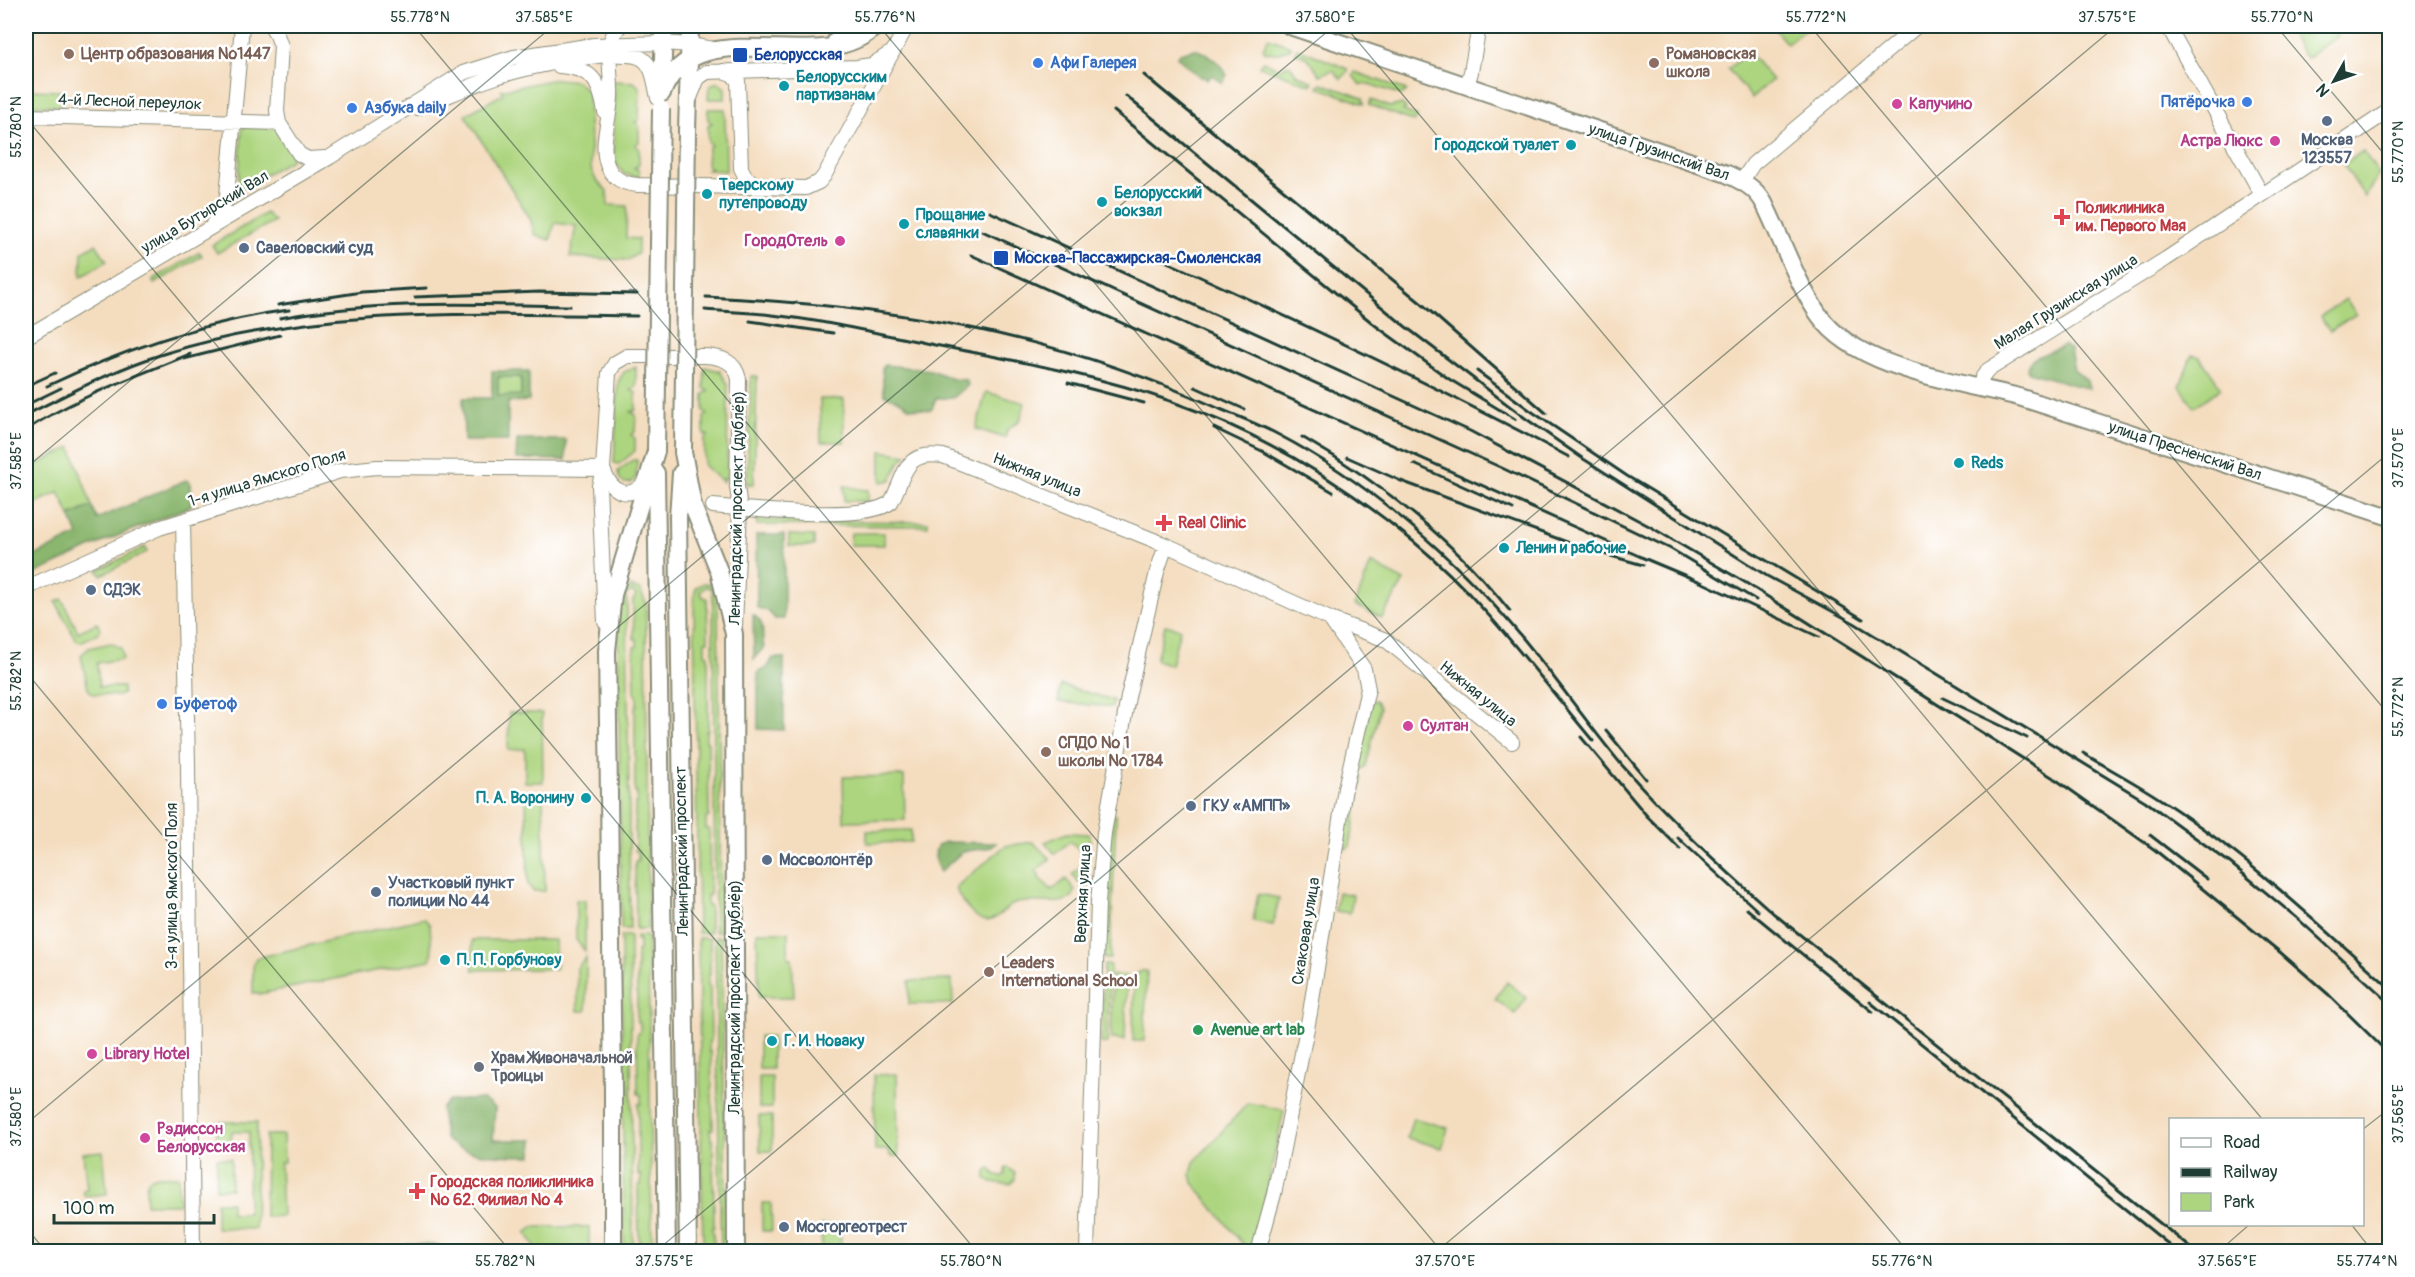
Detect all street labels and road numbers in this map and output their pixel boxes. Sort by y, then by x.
street label: 4-й Лесной переулок [58,89,202,115]
street label: улица Грузинский Вал [1585,118,1732,186]
street label: улица Бутырский Вал [137,166,272,258]
street label: Малая Грузинская улица [1991,250,2141,354]
street label: Ленинградский проспект (дублёр) [725,391,749,626]
street label: улица Пресненский Вал [2105,416,2264,485]
street label: 1-я улица Ямского Поля [186,444,348,512]
street label: Нижняя улица [990,448,1084,502]
street label: Нижняя улица [1435,657,1521,731]
street label: Ленинградский проспект [671,766,693,937]
street label: 3-я улица Ямского Поля [162,803,182,969]
street label: Верхняя улица [1070,844,1096,944]
street label: Скаковая улица [1288,876,1324,986]
street label: Ленинградский проспект (дублёр) [725,880,745,1115]

